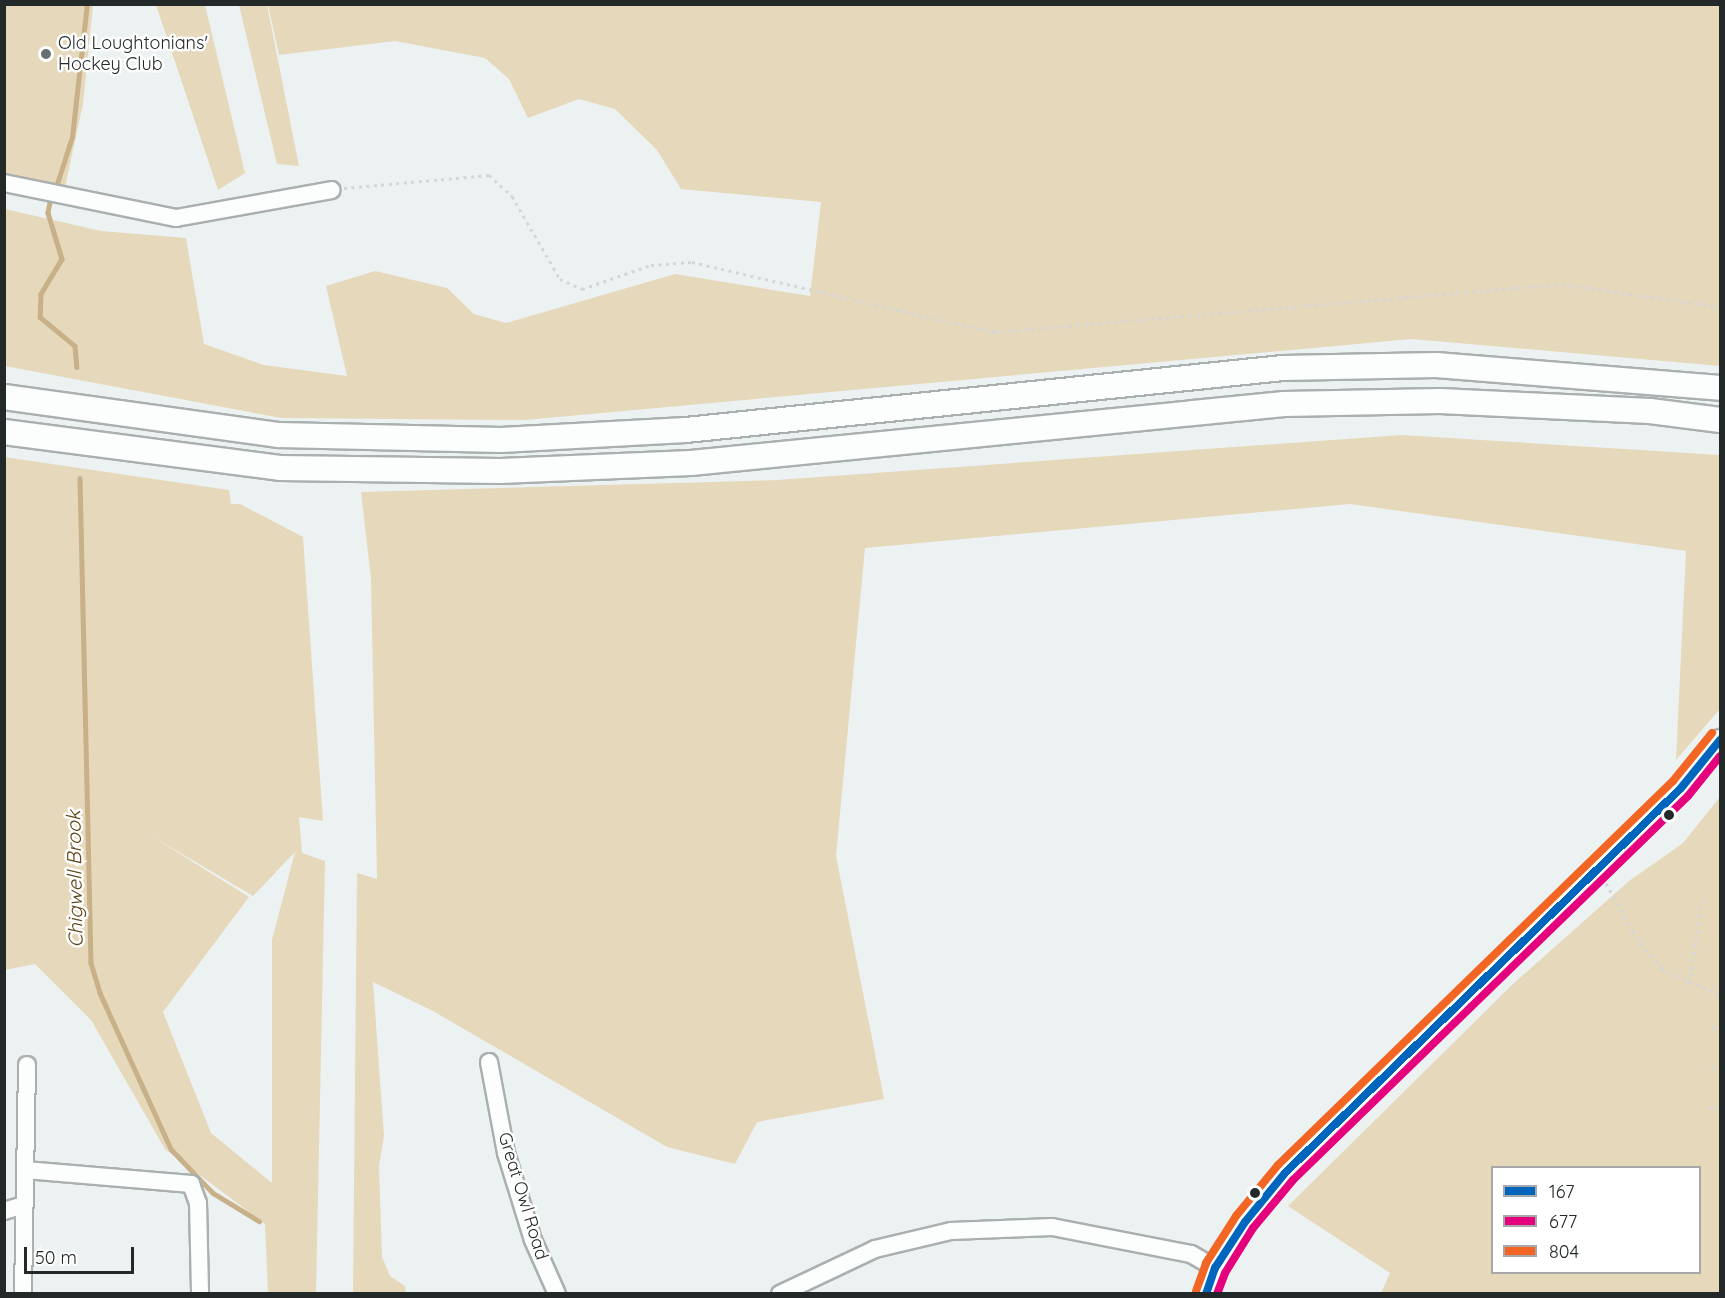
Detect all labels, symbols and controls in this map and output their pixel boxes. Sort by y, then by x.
place label: Old Loughtonians' Hockey Club [58,33,208,76]
marker: Old Loughtonians' Hockey Club [39,47,53,61]
unlabelled marker [1663,809,1675,821]
water label: Chigwell Brook [61,810,87,948]
street label: Great Owl Road [493,1130,553,1262]
legend [1491,1166,1701,1274]
text: 167 [1549,1180,1575,1203]
unlabelled marker [1249,1187,1261,1199]
text: 677 [1549,1210,1577,1233]
scale bar [27,1235,136,1273]
text: 804 [1549,1240,1579,1263]
text: 50 m [35,1246,77,1269]

